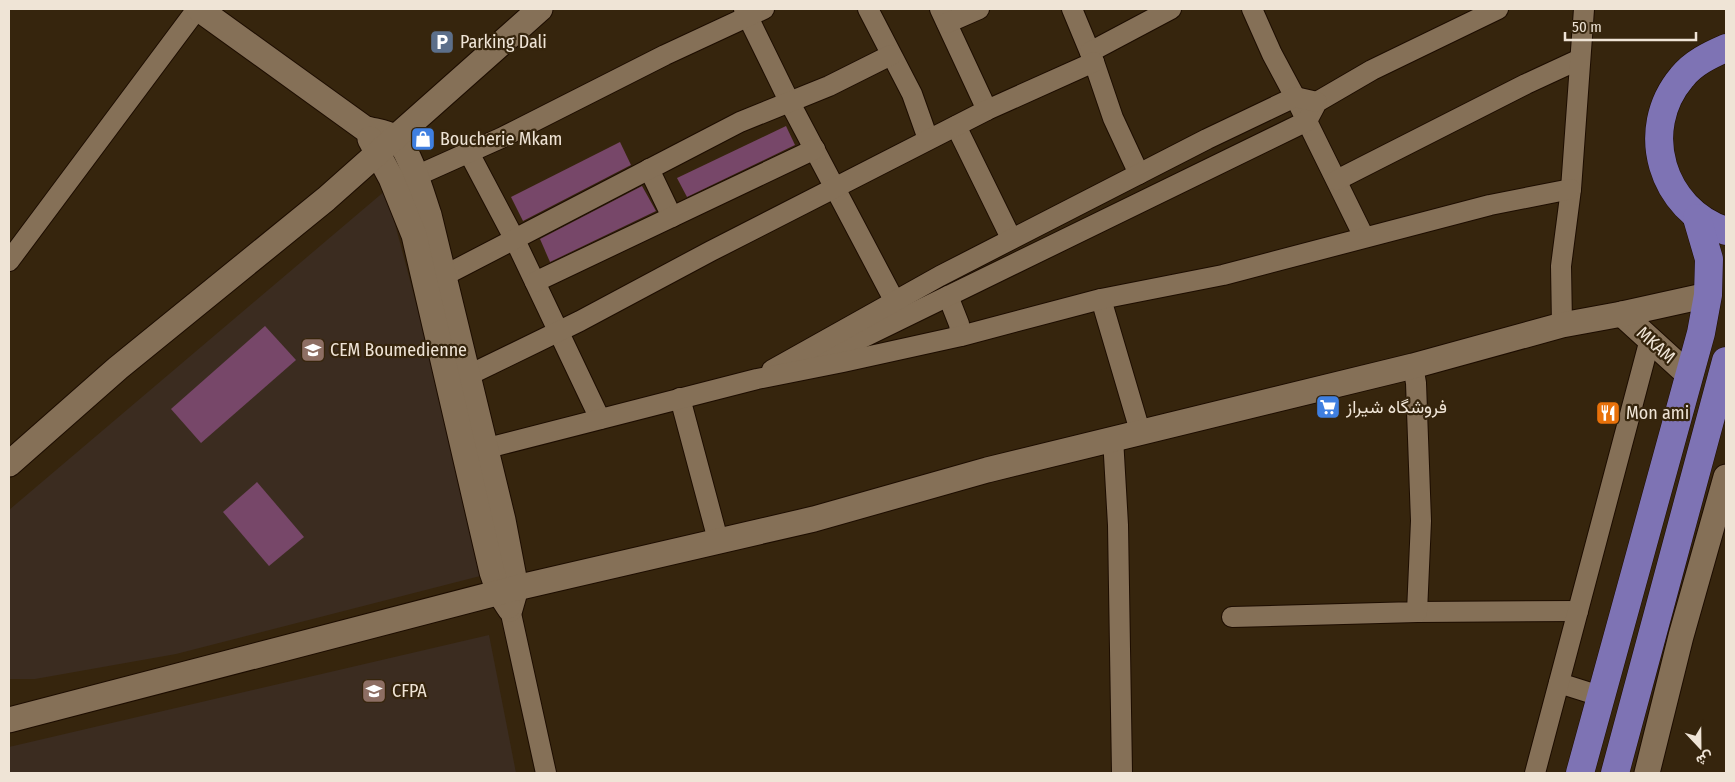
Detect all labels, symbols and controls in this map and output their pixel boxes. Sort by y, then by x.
scale bar [1565,10,1696,42]
text: 50 m [1572,18,1602,36]
parking icon: Parking Dali [429,29,455,55]
place label: Parking Dali [460,31,547,53]
shop icon: Boucherie Mkam [410,126,436,152]
place label: Boucherie Mkam [440,128,562,150]
street label: MKAM [1632,322,1680,368]
school or university icon: CEM Boumedienne [300,337,326,363]
place label: CEM Boumedienne [330,339,467,361]
supermarket icon: فروشگاه شيراز [1315,394,1341,420]
place label: فروشگاه شيراز [1345,396,1447,418]
restaurant icon: Mon ami [1595,400,1621,426]
place label: Mon ami [1626,402,1689,424]
school or university icon: CFPA [361,678,387,704]
place label: CFPA [392,680,427,702]
north arrow [1675,722,1725,772]
text: ش [1694,748,1716,770]

